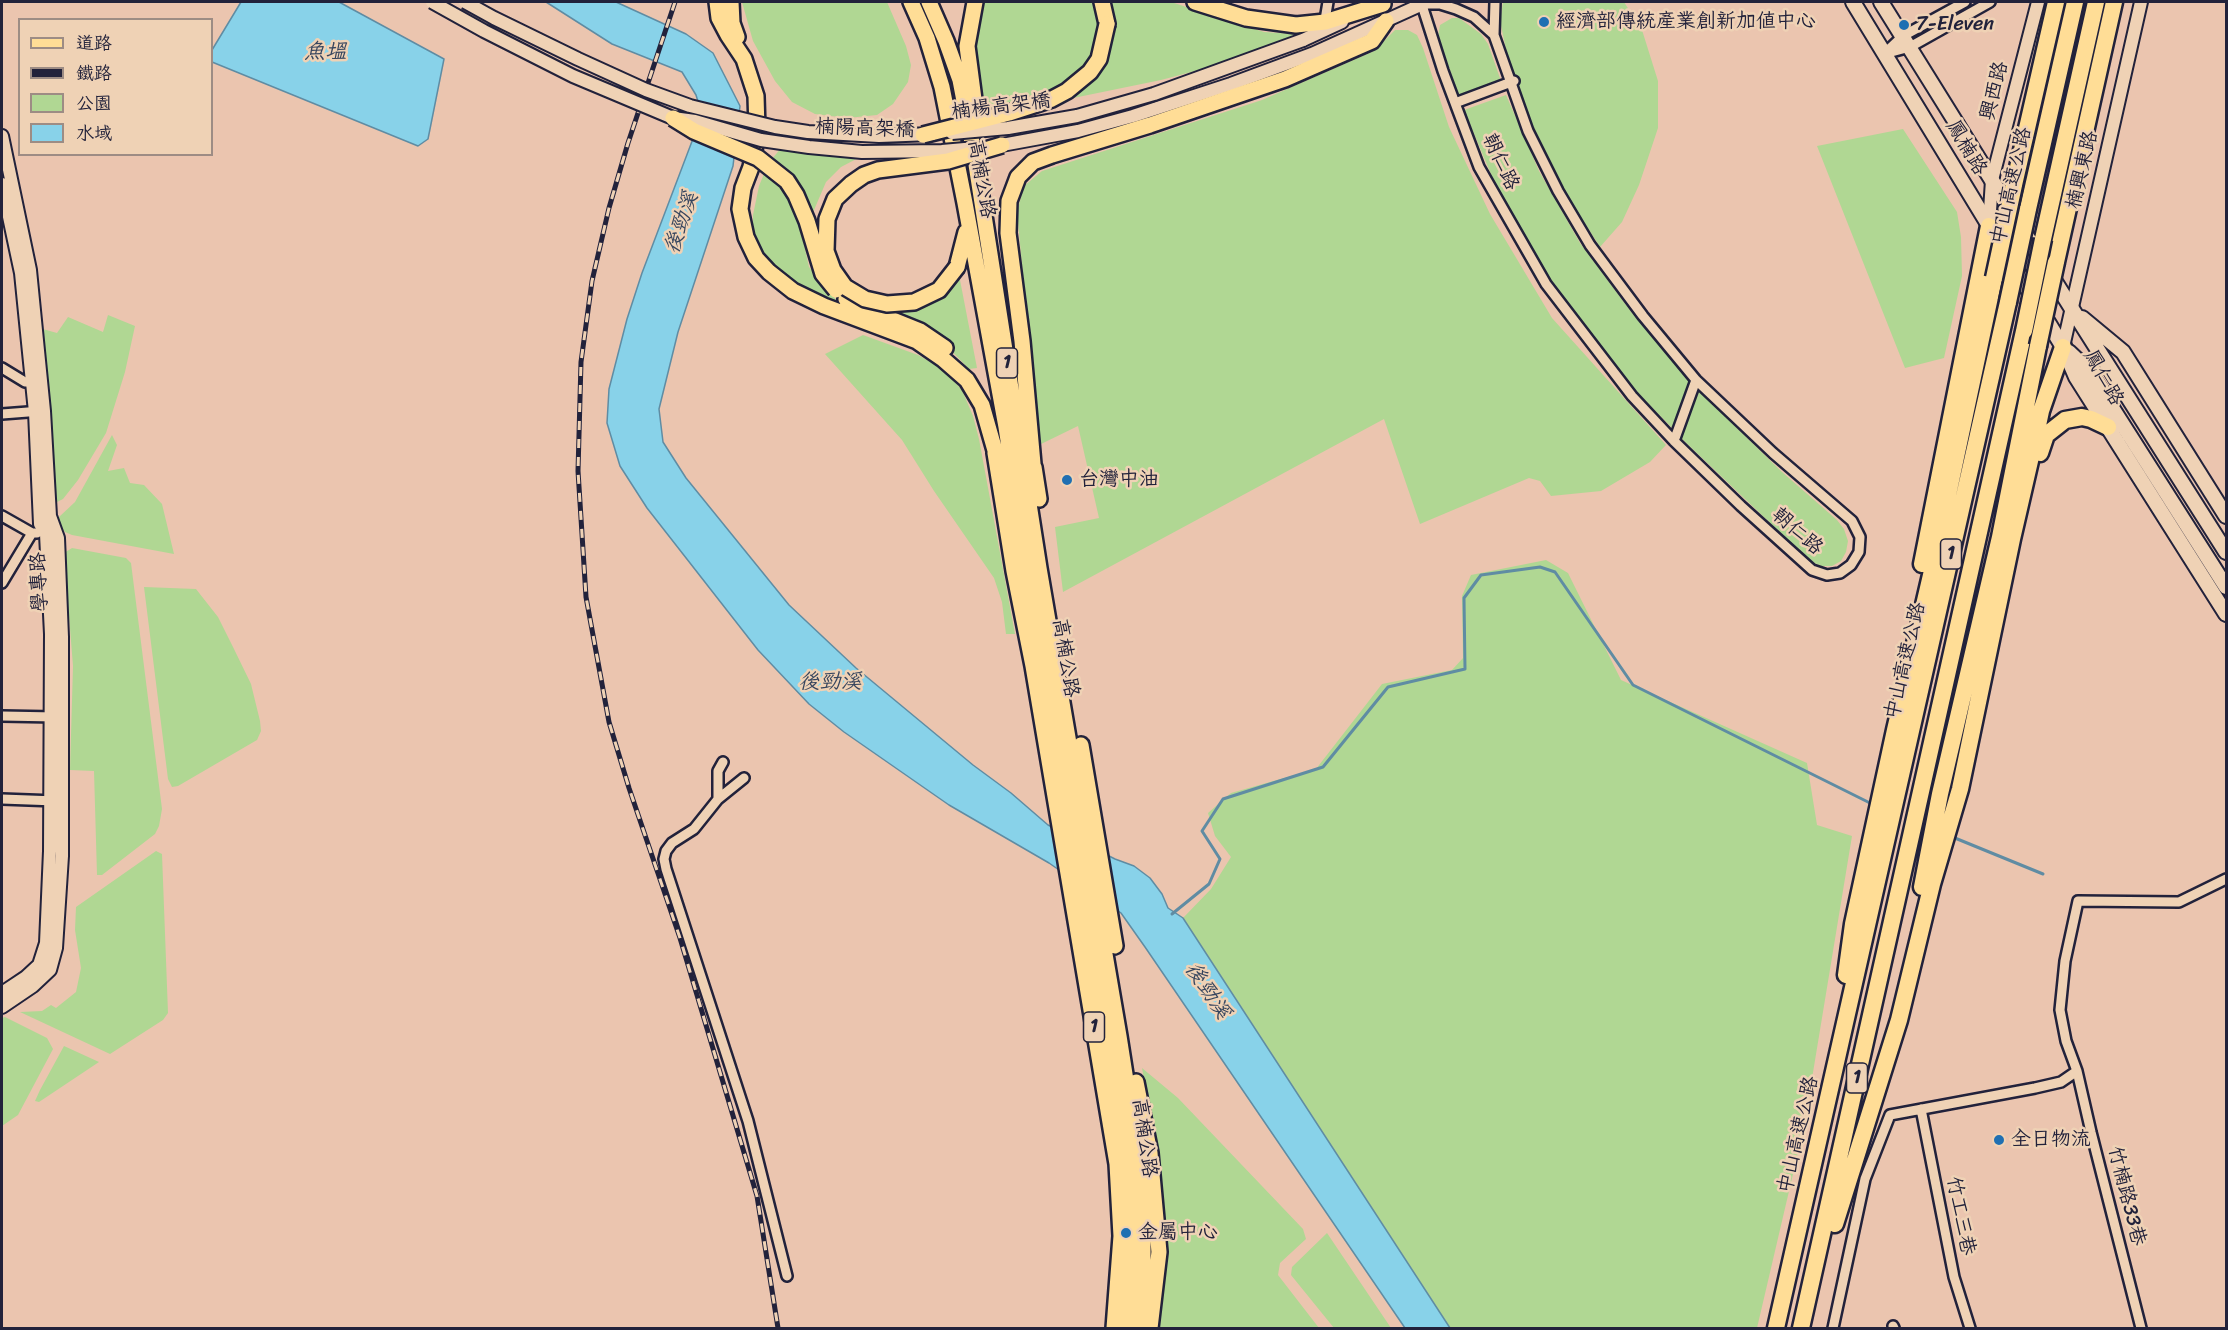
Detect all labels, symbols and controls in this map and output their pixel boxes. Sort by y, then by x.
place label: 經濟部傳統產業創新加值中心 [1556,10,1816,34]
place label: 7-Eleven [1916,13,1994,37]
marker: 經濟部傳統產業創新加值中心 [1537,15,1551,29]
legend [18,18,213,156]
marker: 7-Eleven [1897,18,1911,32]
text: 道路 [76,27,112,59]
water label: 魚塭 [304,40,346,66]
text: 鐵路 [76,57,112,89]
street label: 興西路 [1976,59,2014,123]
text: 公園 [76,87,112,119]
street label: 楠楊高架橋 [950,89,1052,125]
street label: 楠陽高架橋 [815,115,915,143]
street label: 鳳楠路 [1940,116,1992,180]
text: 水域 [76,117,112,149]
street label: 中山高速公路 [1987,125,2037,247]
street label: 楠興東路 [2062,128,2104,212]
street label: 朝仁路 [1476,130,1524,194]
street label: 高楠公路 [962,138,1000,220]
water label: 後勁溪 [660,189,704,257]
street label: 鳳仁路 [2078,346,2128,410]
road number: 1 [996,348,1018,378]
place label: 台灣中油 [1079,468,1159,492]
marker: 台灣中油 [1060,473,1074,487]
street label: 朝仁路 [1766,503,1828,561]
road number: 1 [1940,539,1962,569]
street label: 學專路 [26,551,54,613]
street label: 中山高速公路 [1881,600,1931,722]
street label: 高楠公路 [1047,617,1083,699]
water label: 後勁溪 [799,670,861,696]
water label: 後勁溪 [1179,958,1235,1024]
road number: 1 [1084,1012,1104,1042]
road number: 1 [1846,1063,1868,1093]
street label: 中山高速公路 [1774,1074,1824,1196]
street label: 高楠公路 [1127,1097,1161,1179]
place label: 全日物流 [2011,1128,2091,1152]
marker: 全日物流 [1992,1133,2006,1147]
street label: 竹楠路33巷 [2102,1144,2150,1248]
street label: 竹工三巷 [1941,1174,1979,1258]
place label: 金屬中心 [1138,1221,1218,1245]
marker: 金屬中心 [1119,1226,1133,1240]

